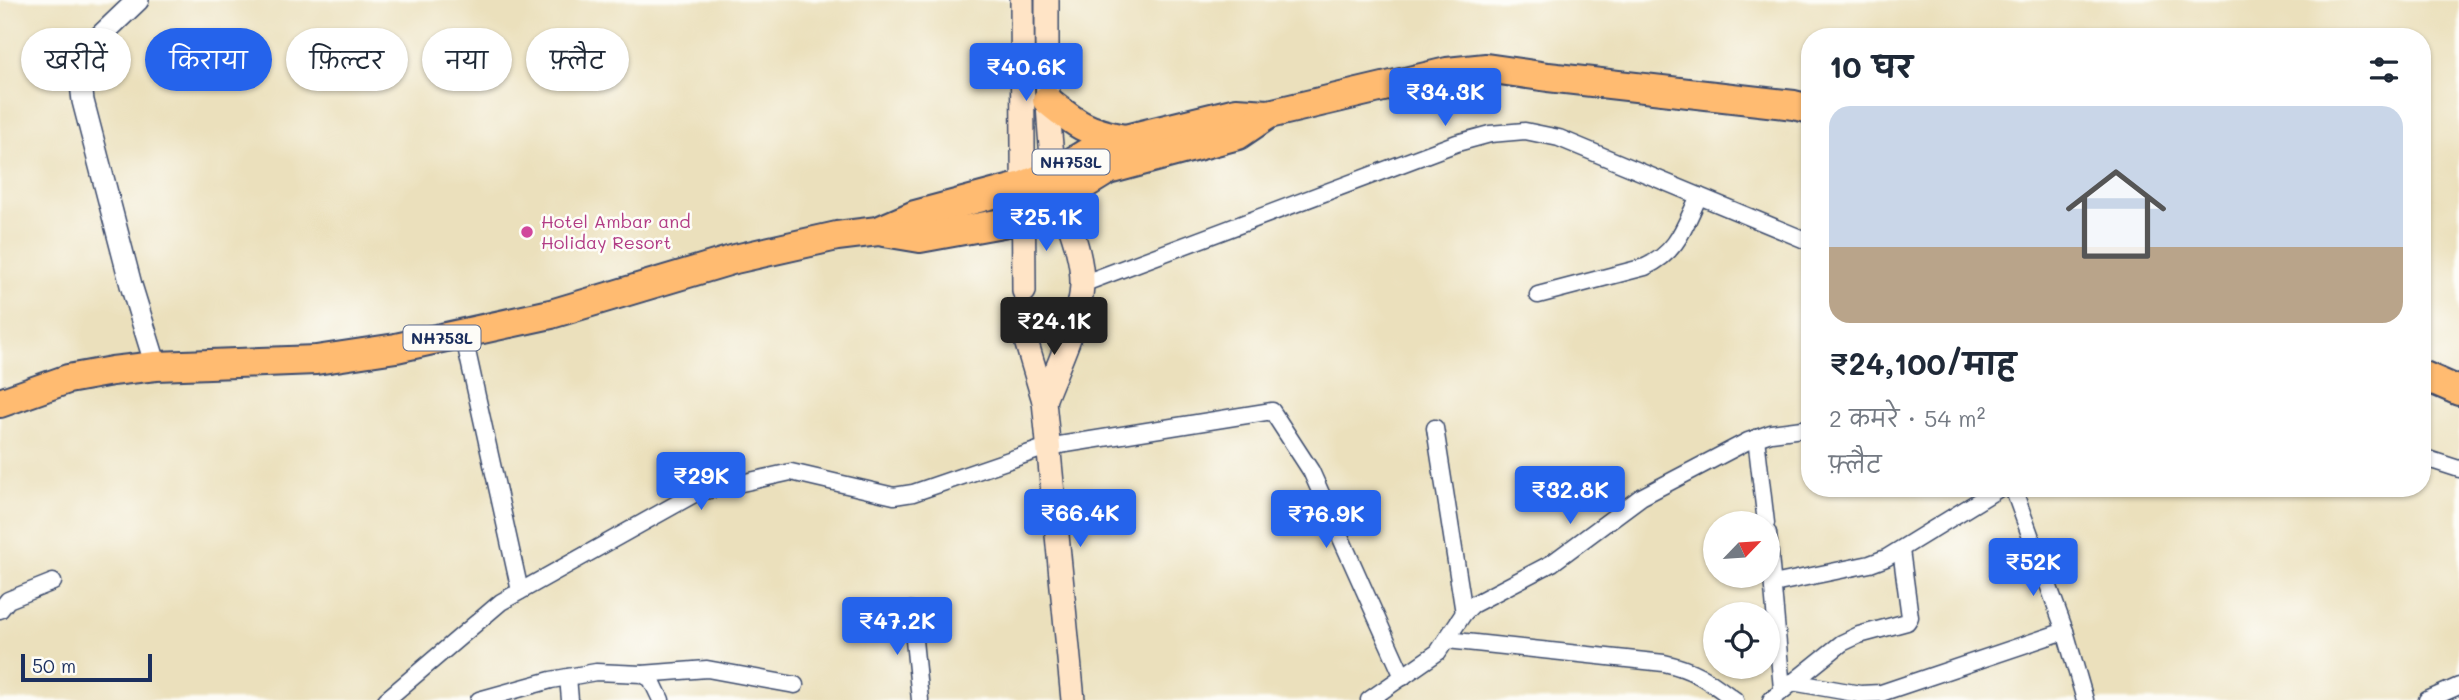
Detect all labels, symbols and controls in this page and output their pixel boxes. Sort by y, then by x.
chip: खरीदें [21,28,131,91]
chip: किराया [145,28,272,91]
chip: फ़िल्टर [286,28,408,91]
chip: नया [422,28,512,91]
chip: फ़्लैट [526,28,629,91]
pin: ₹40.6K [969,43,1083,103]
text: 10 घर [1829,46,1912,86]
text: ₹40.6K [986,51,1066,81]
icon: filters [2365,51,2403,89]
pin: ₹34.3K [1388,68,1502,128]
text: ₹34.3K [1405,76,1485,106]
road number: NH753L [1032,150,1110,174]
icon: home [2053,151,2179,277]
pin: ₹25.1K [989,194,1103,253]
text: ₹25.1K [1009,201,1083,231]
place label: Hotel Ambar and Holiday Resort [541,209,691,254]
marker: Hotel Ambar and Holiday Resort [519,224,535,240]
pin: ₹24.1K [997,298,1111,357]
text: ₹24.1K [1016,305,1092,335]
road number: NH753L [404,326,480,350]
text: ₹24,100/माह [1829,343,2016,383]
text: 2 कमरे · 54 m² [1829,403,1985,433]
text: फ़्लैट [1829,449,1881,479]
pin: ₹29K [660,452,742,512]
text: ₹29K [672,460,730,490]
pin: ₹32.8K [1513,466,1627,526]
text: ₹32.8K [1531,474,1609,504]
pin: ₹66.4K [1023,490,1137,549]
pin: ₹76.9K [1269,490,1383,550]
text: ₹66.4K [1040,497,1120,527]
text: ₹76.9K [1287,498,1365,528]
north arrow [1703,511,1780,588]
map controls [1703,511,1780,679]
pin: ₹52K [1992,538,2074,598]
text: ₹52K [2005,546,2061,576]
pin: ₹47.2K [840,598,954,657]
button: locate [1703,602,1780,679]
text: ₹47.2K [858,605,936,635]
scale bar [21,651,152,683]
text: 50 m [32,653,76,678]

